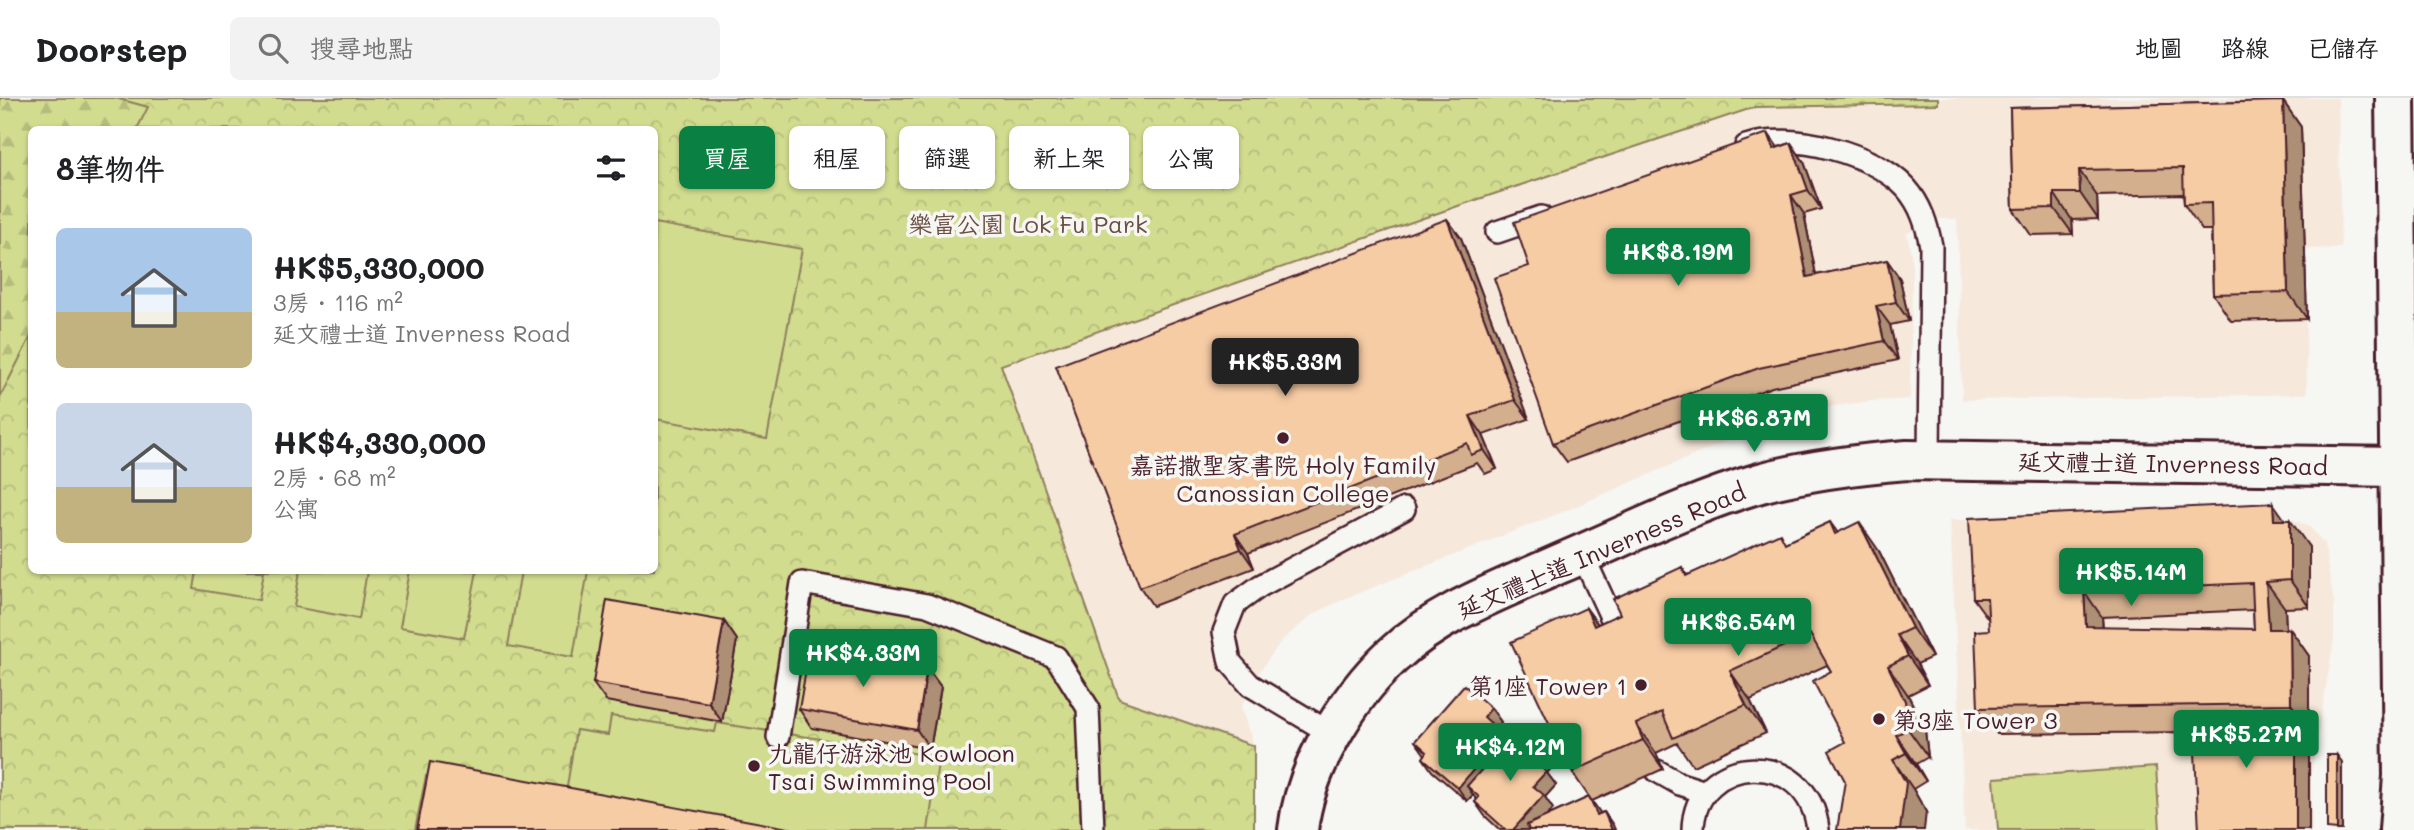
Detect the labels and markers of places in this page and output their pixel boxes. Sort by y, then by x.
pin: HK$8.19M [1606,228,1750,288]
pin: HK$5.33M [1213,338,1357,398]
pin: HK$6.87M [1682,394,1826,454]
marker: 嘉諾撒聖家書院 Holy Family Canossian College [1275,430,1291,446]
place label: 嘉諾撒聖家書院 Holy Family Canossian College [1130,449,1436,508]
pin: HK$5.14M [2059,548,2203,608]
pin: HK$6.54M [1666,598,1810,658]
pin: HK$4.33M [791,630,935,689]
place label: 第1座 Tower 1 [1469,670,1627,701]
marker: 第1座 Tower 1 [1633,677,1649,693]
place label: 第3座 Tower 3 [1893,704,2058,735]
pin: HK$5.27M [2174,710,2318,770]
marker: 第3座 Tower 3 [1871,711,1887,727]
pin: HK$4.12M [1438,724,1582,783]
place label: 九龍仔游泳池 Kowloon Tsai Swimming Pool [768,737,1015,796]
marker: 九龍仔游泳池 Kowloon Tsai Swimming Pool [746,758,762,774]

